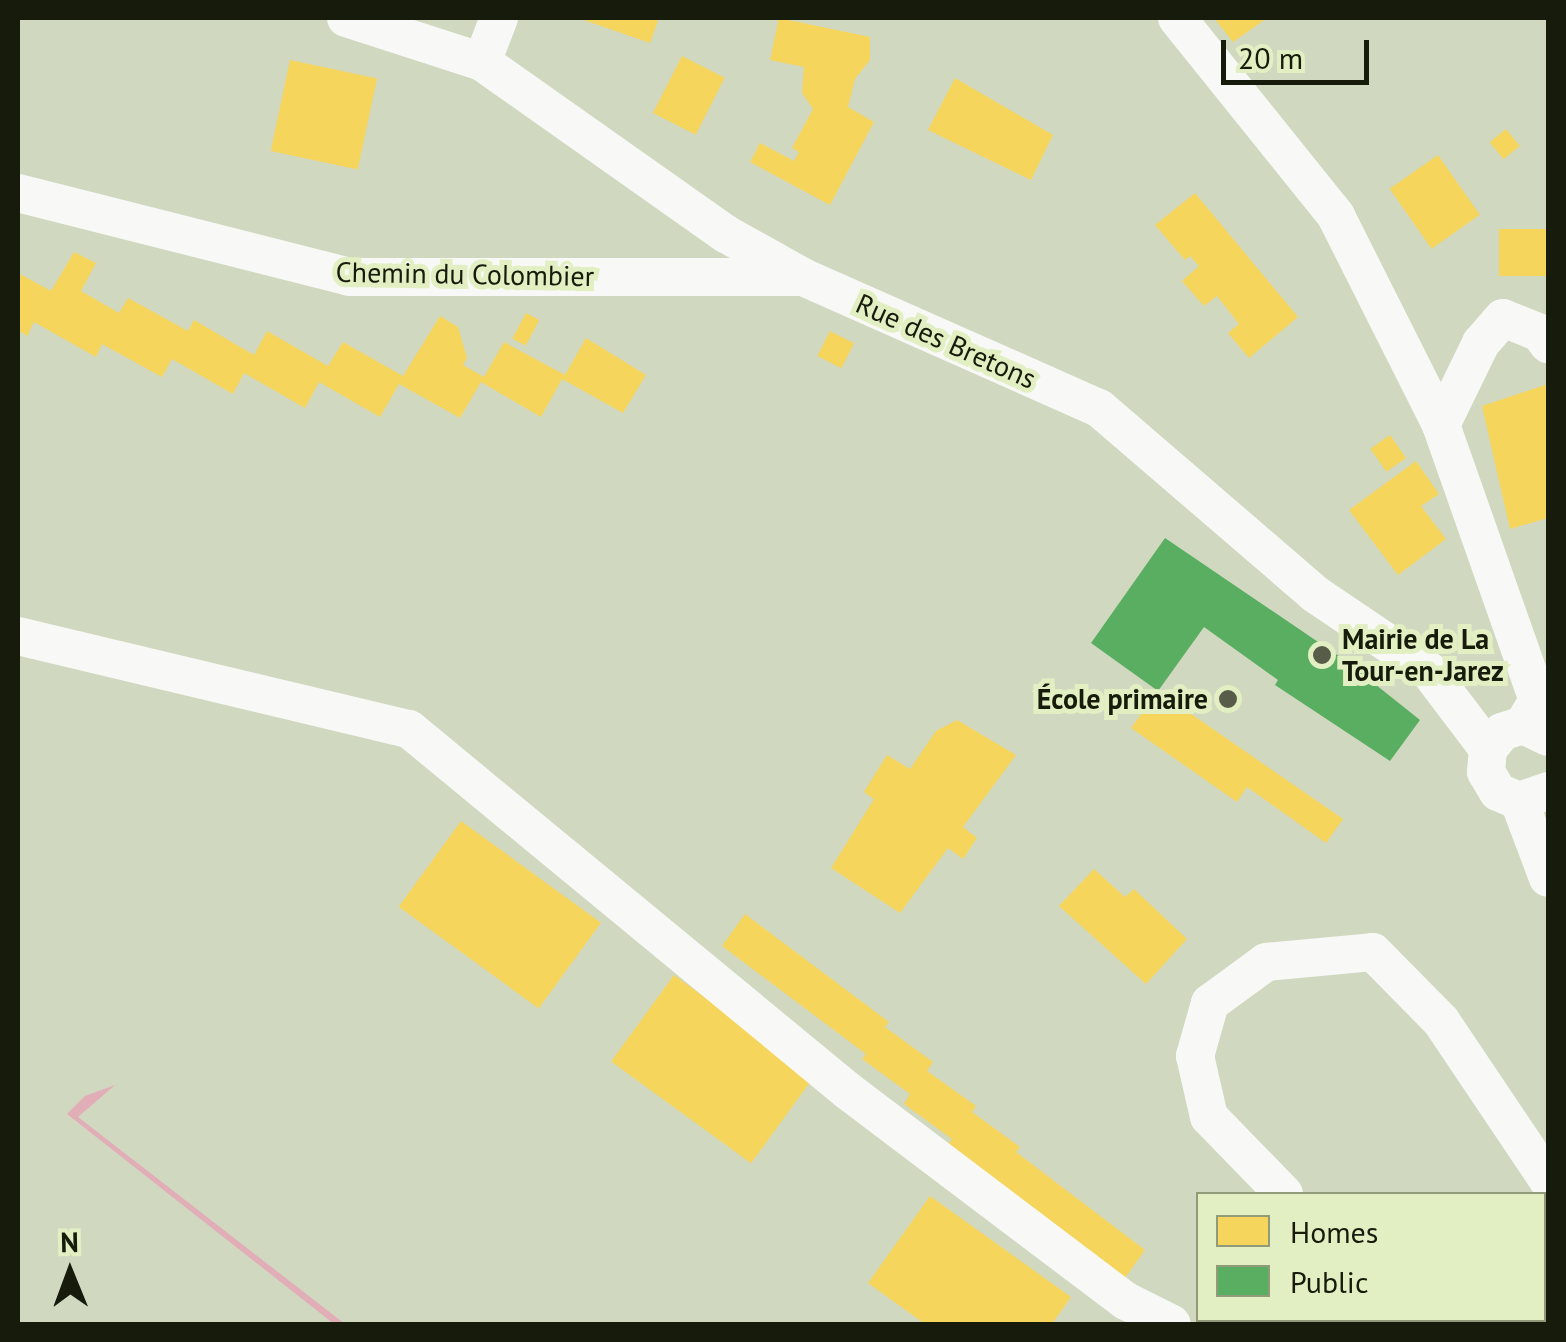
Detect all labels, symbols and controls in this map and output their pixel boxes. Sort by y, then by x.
scale bar [1226,20,1374,82]
text: 20 m [1238,38,1303,77]
street label: Chemin du Colombier [335,255,595,293]
street label: Rue des Bretons [851,286,1041,396]
place label: Mairie de La Tour-en-Jarez [1342,622,1504,688]
marker: Mairie de La Tour-en-Jarez [1311,644,1333,666]
place label: École primaire [1037,682,1208,716]
marker: École primaire [1217,688,1239,710]
legend [1196,1192,1546,1322]
text: Homes [1290,1212,1378,1251]
north arrow [20,1222,120,1322]
text: N [60,1223,79,1260]
text: Public [1290,1262,1368,1301]

